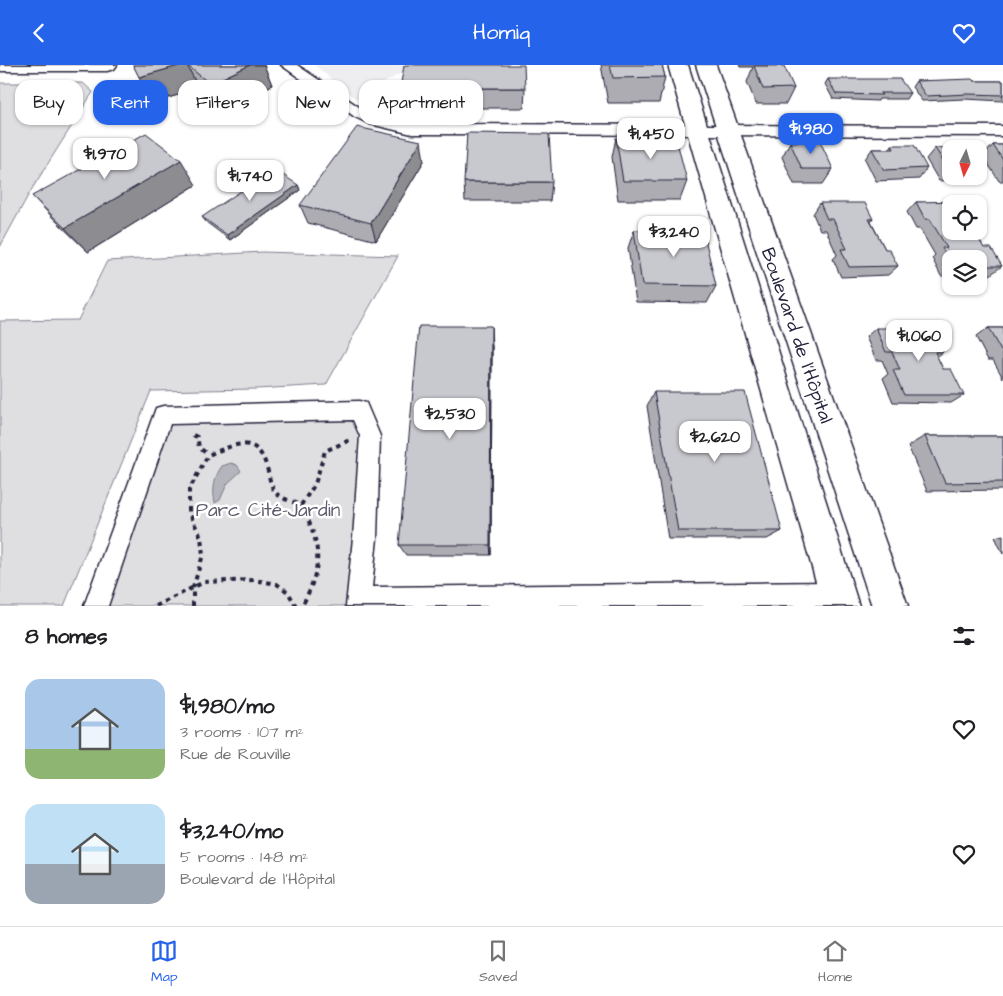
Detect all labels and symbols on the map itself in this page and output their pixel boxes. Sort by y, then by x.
pin: $1,980 [770,113,852,155]
pin: $1,450 [610,117,692,160]
pin: $1,970 [64,137,146,180]
north arrow [942,140,988,185]
pin: $1,740 [209,159,291,202]
pin: $3,240 [633,215,715,258]
street label: Boulevard de l'Hôpital [754,244,839,427]
pin: $1,060 [878,319,960,362]
pin: $2,530 [409,397,491,440]
pin: $2,620 [674,421,756,463]
park label: Parc Cité-Jardin [196,497,340,524]

